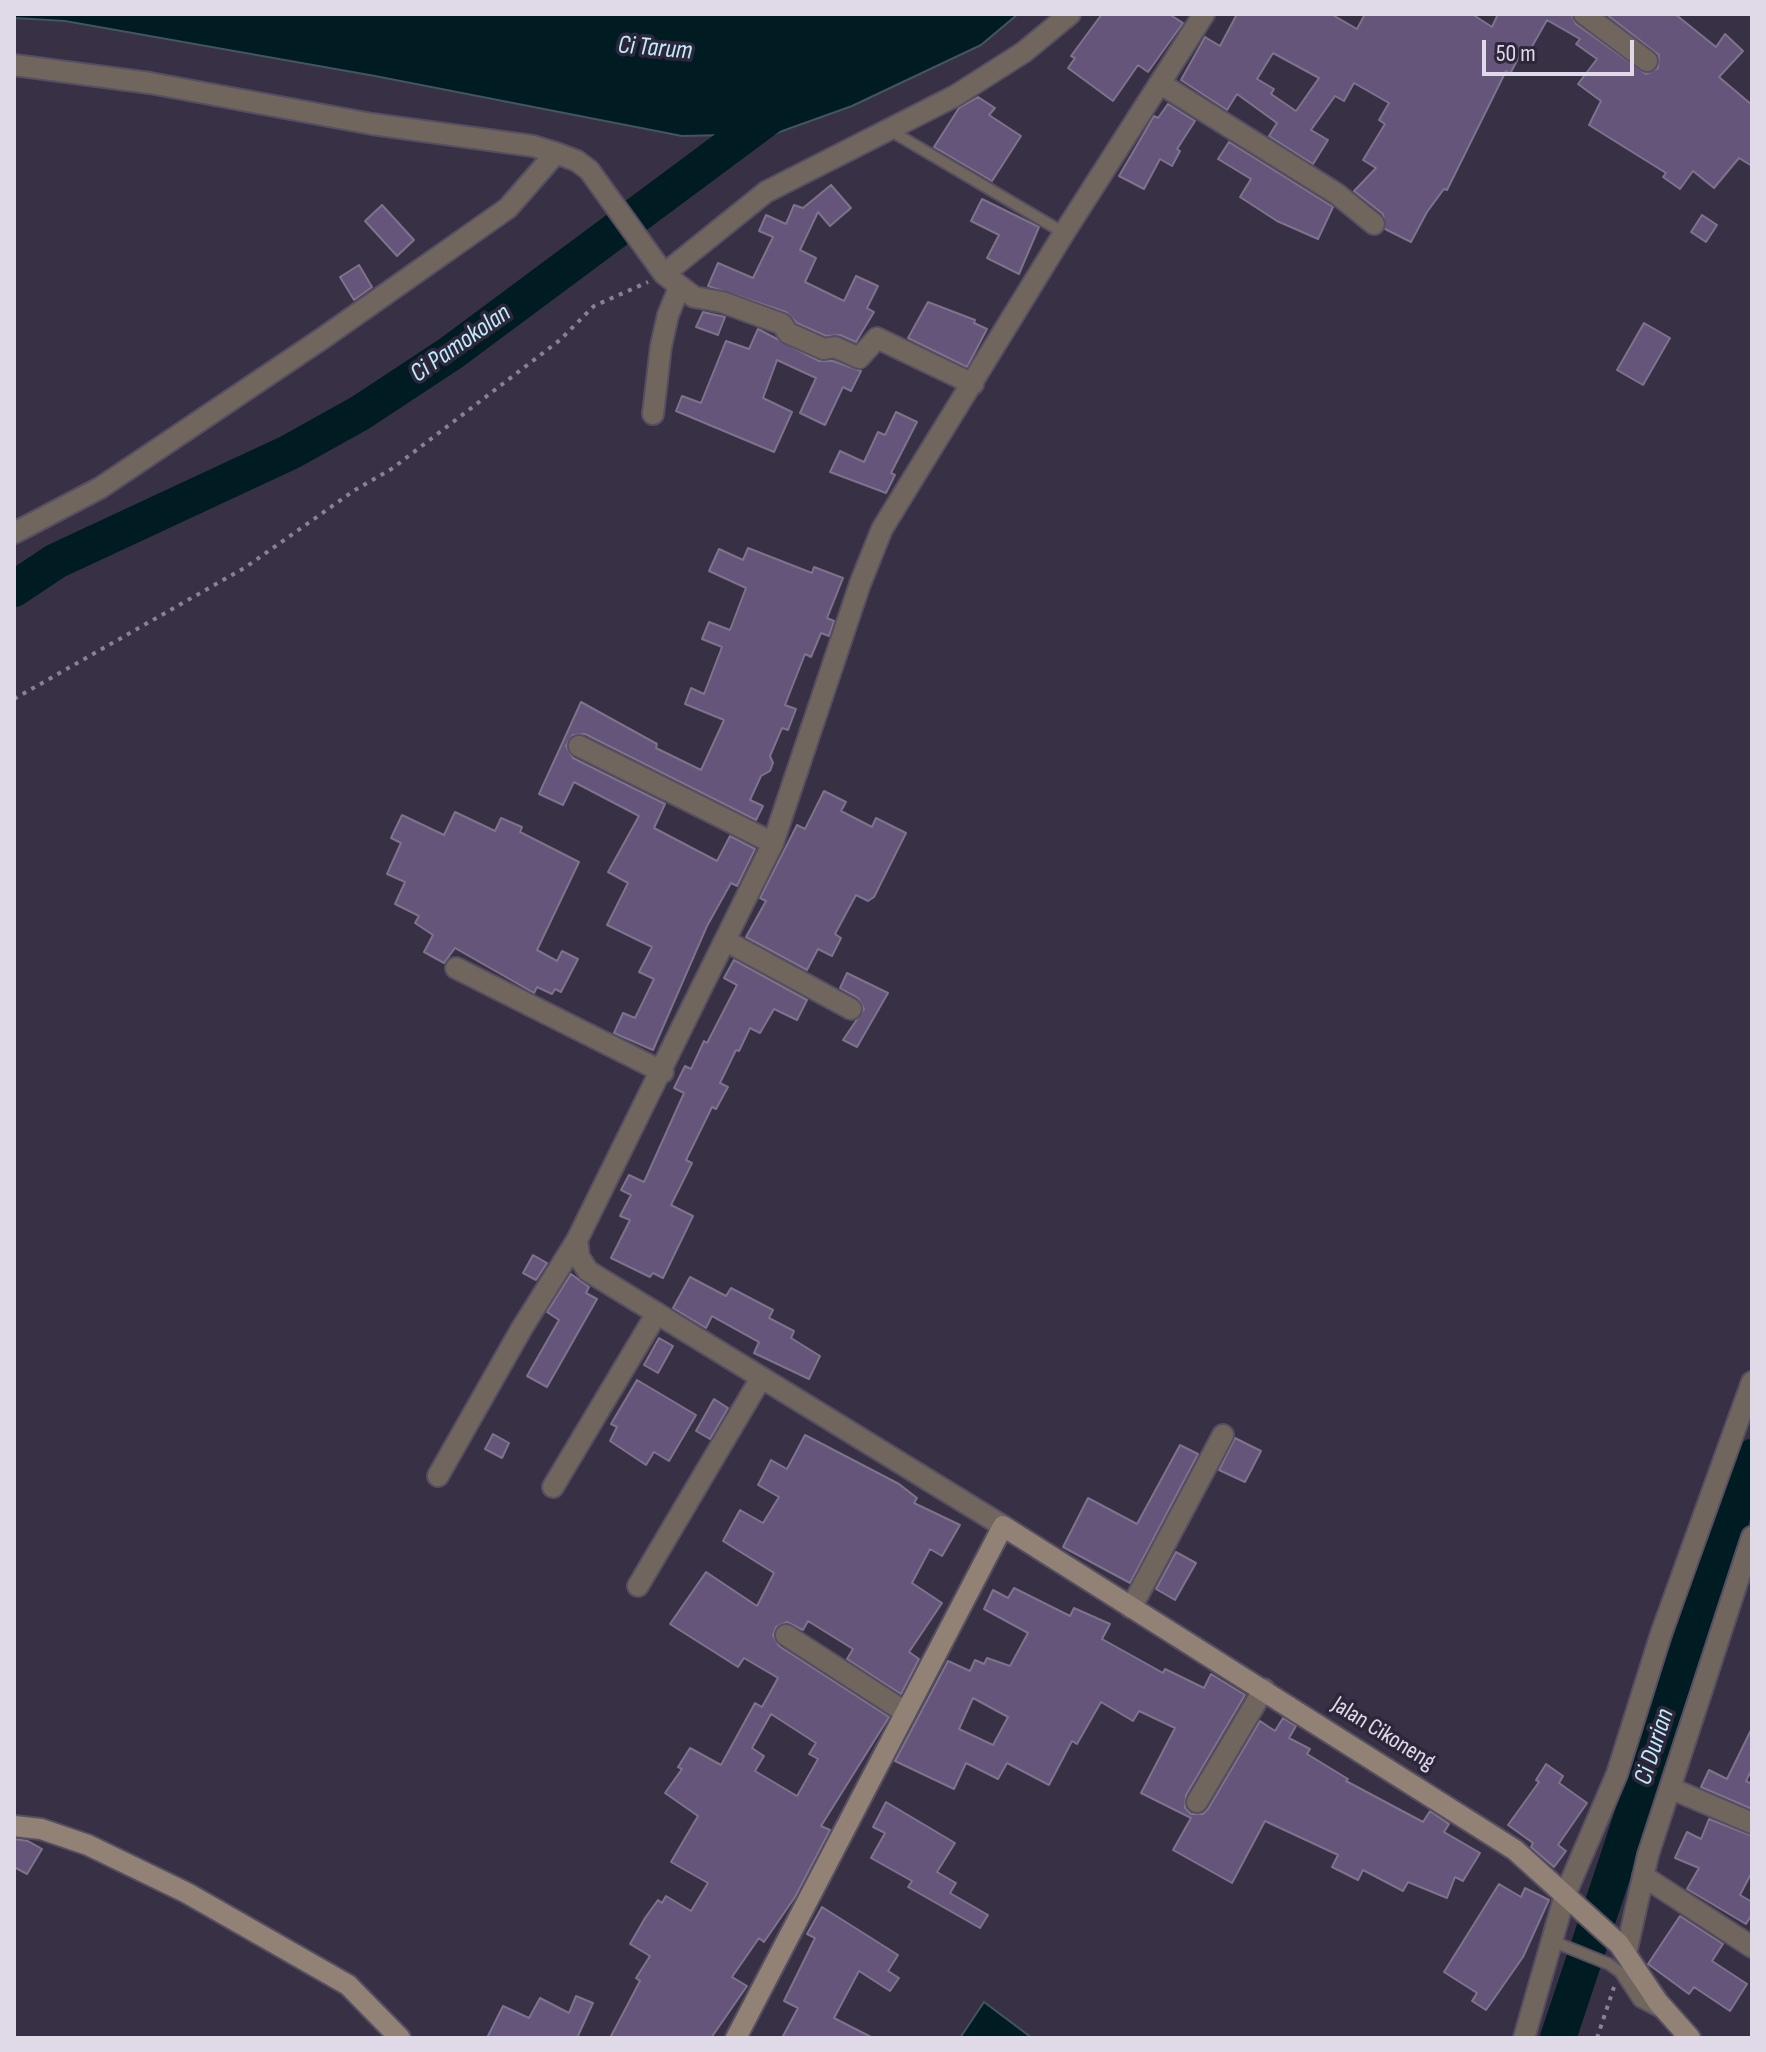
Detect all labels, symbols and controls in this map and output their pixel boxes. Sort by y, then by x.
scale bar [1486,24,1638,74]
water label: Ci Tarum [616,30,694,68]
text: 50 m [1496,39,1536,68]
water label: Ci Pamokolan [405,298,517,390]
street label: Jalan Cikoneng [1326,1691,1440,1777]
water label: Ci Durian [1628,1705,1682,1789]

